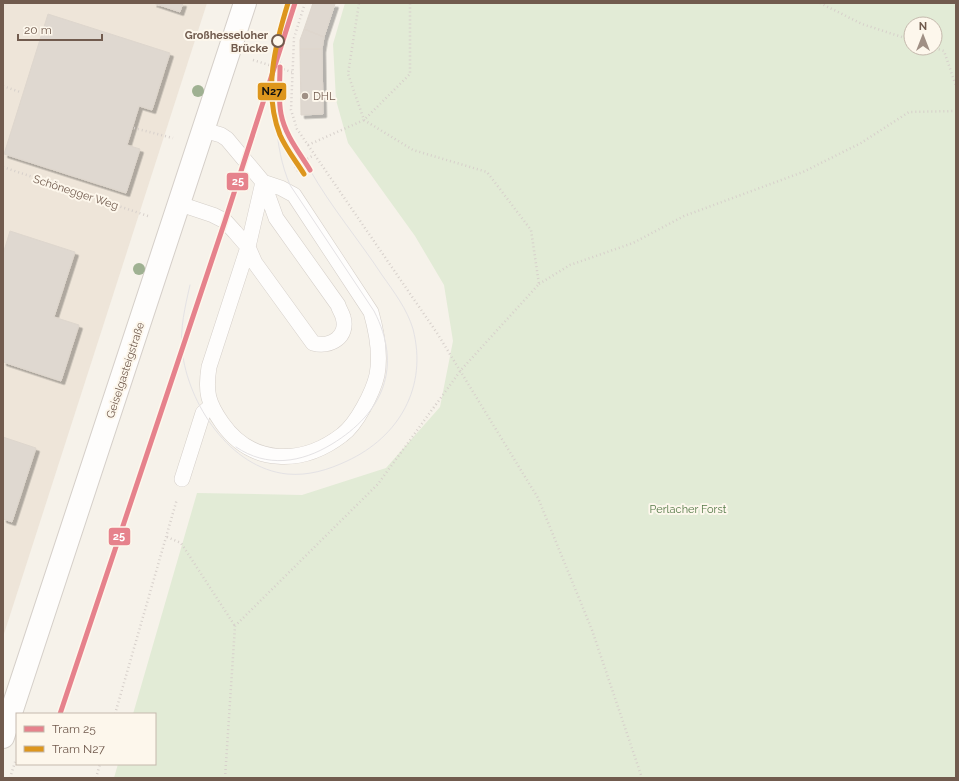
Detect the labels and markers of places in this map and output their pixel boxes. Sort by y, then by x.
place label: Großhesseloher Brücke [185,29,269,55]
marker: Großhesseloher Brücke [271,34,285,48]
place label: DHL [313,90,336,103]
marker: DHL [300,91,310,101]

